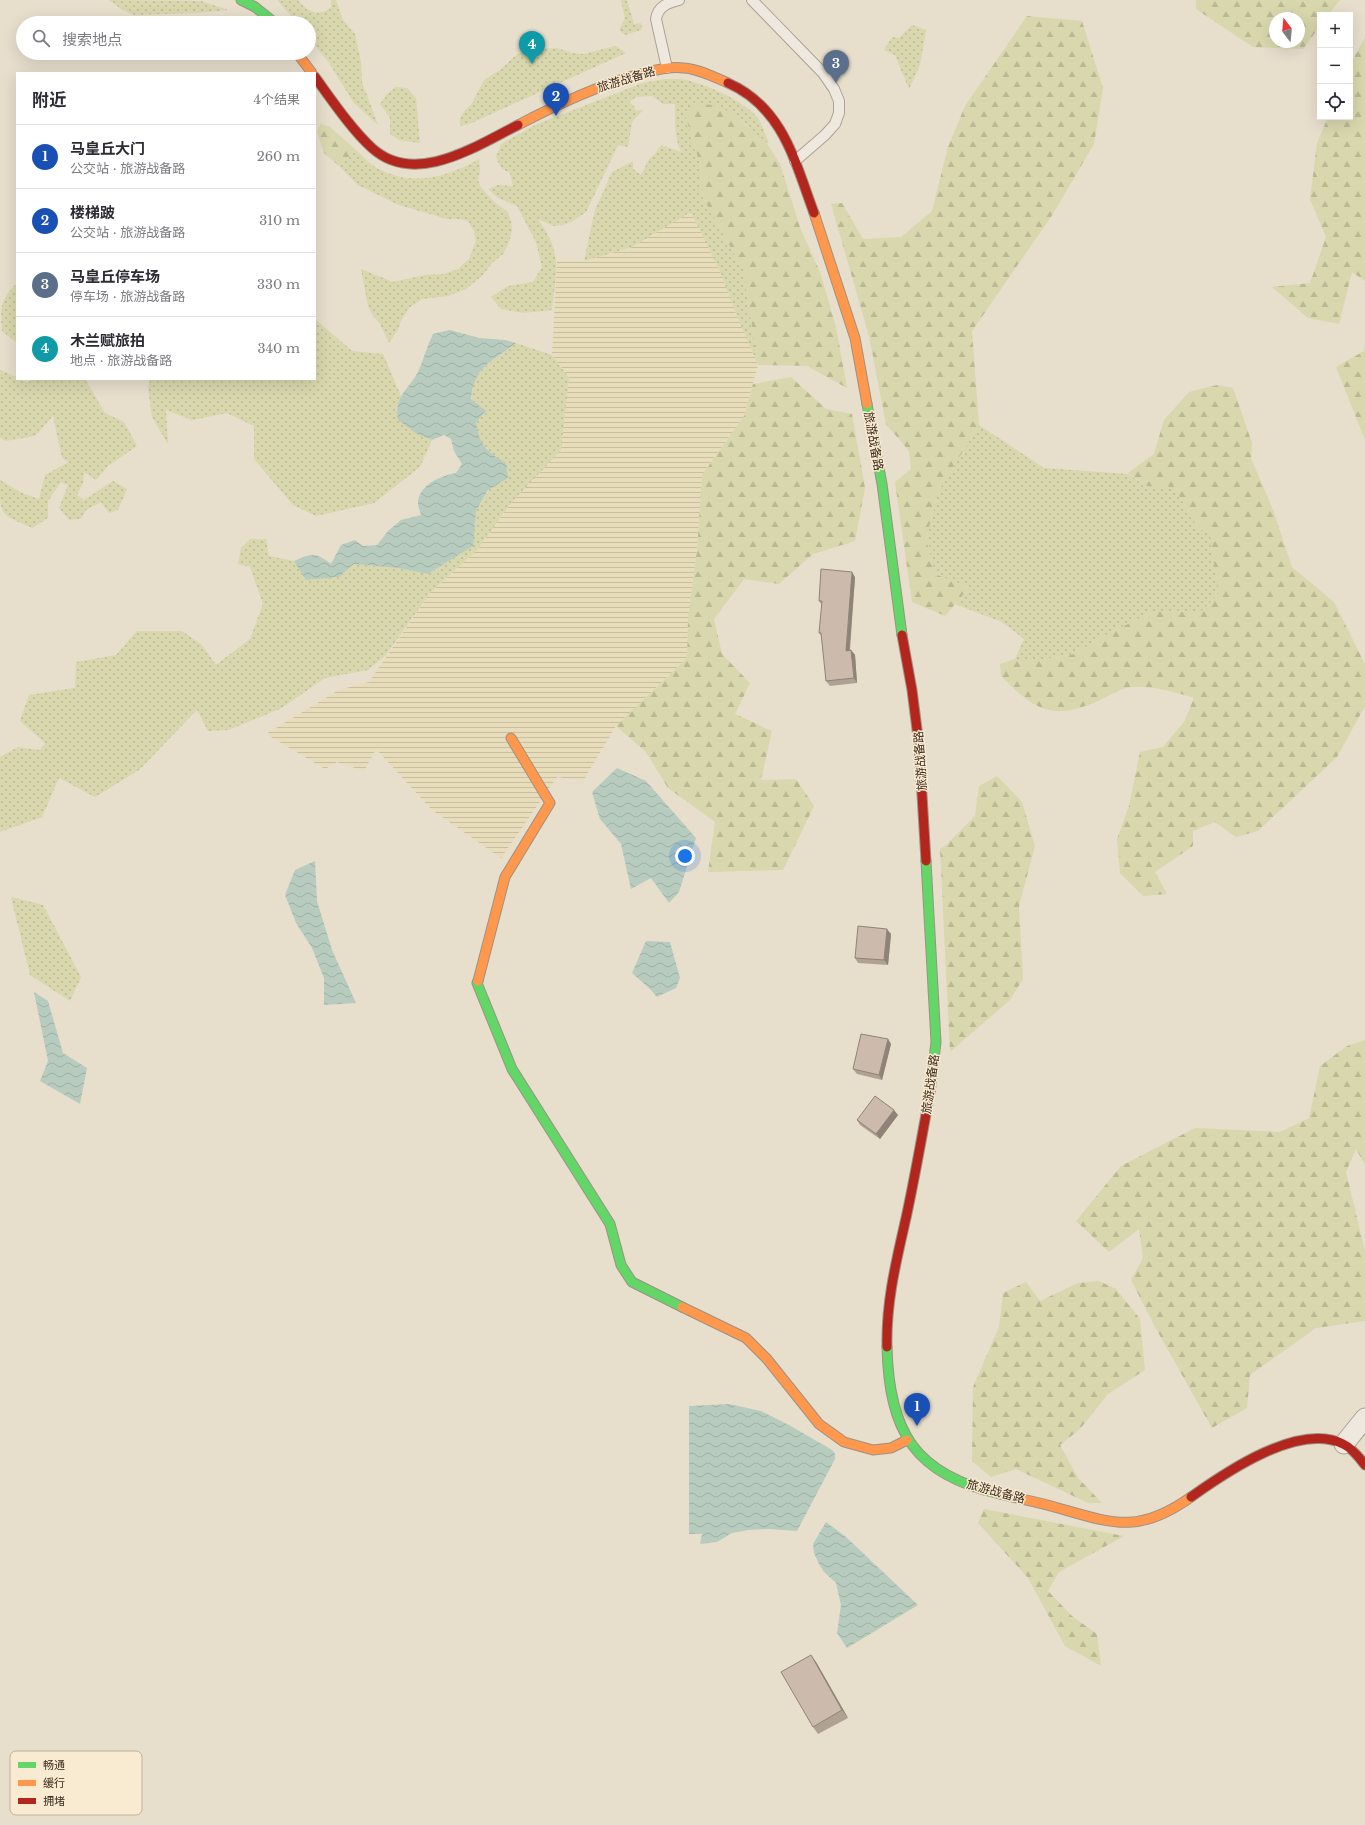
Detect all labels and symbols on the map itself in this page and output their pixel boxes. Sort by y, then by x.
north arrow [1269,12,1305,48]
pin: 4 [519,31,545,64]
pin: 3 [823,50,849,83]
street label: 旅游战备路 [595,63,657,95]
pin: 2 [543,83,569,116]
street label: 旅游战备路 [861,410,887,472]
street label: 旅游战备路 [910,731,930,791]
your location [675,846,695,866]
street label: 旅游战备路 [918,1053,942,1115]
pin: 1 [904,1393,930,1426]
street label: 旅游战备路 [965,1476,1027,1506]
legend [10,1751,142,1815]
text: 畅通 [43,1758,65,1772]
text: 缓行 [43,1776,65,1790]
text: 拥堵 [43,1794,65,1808]

